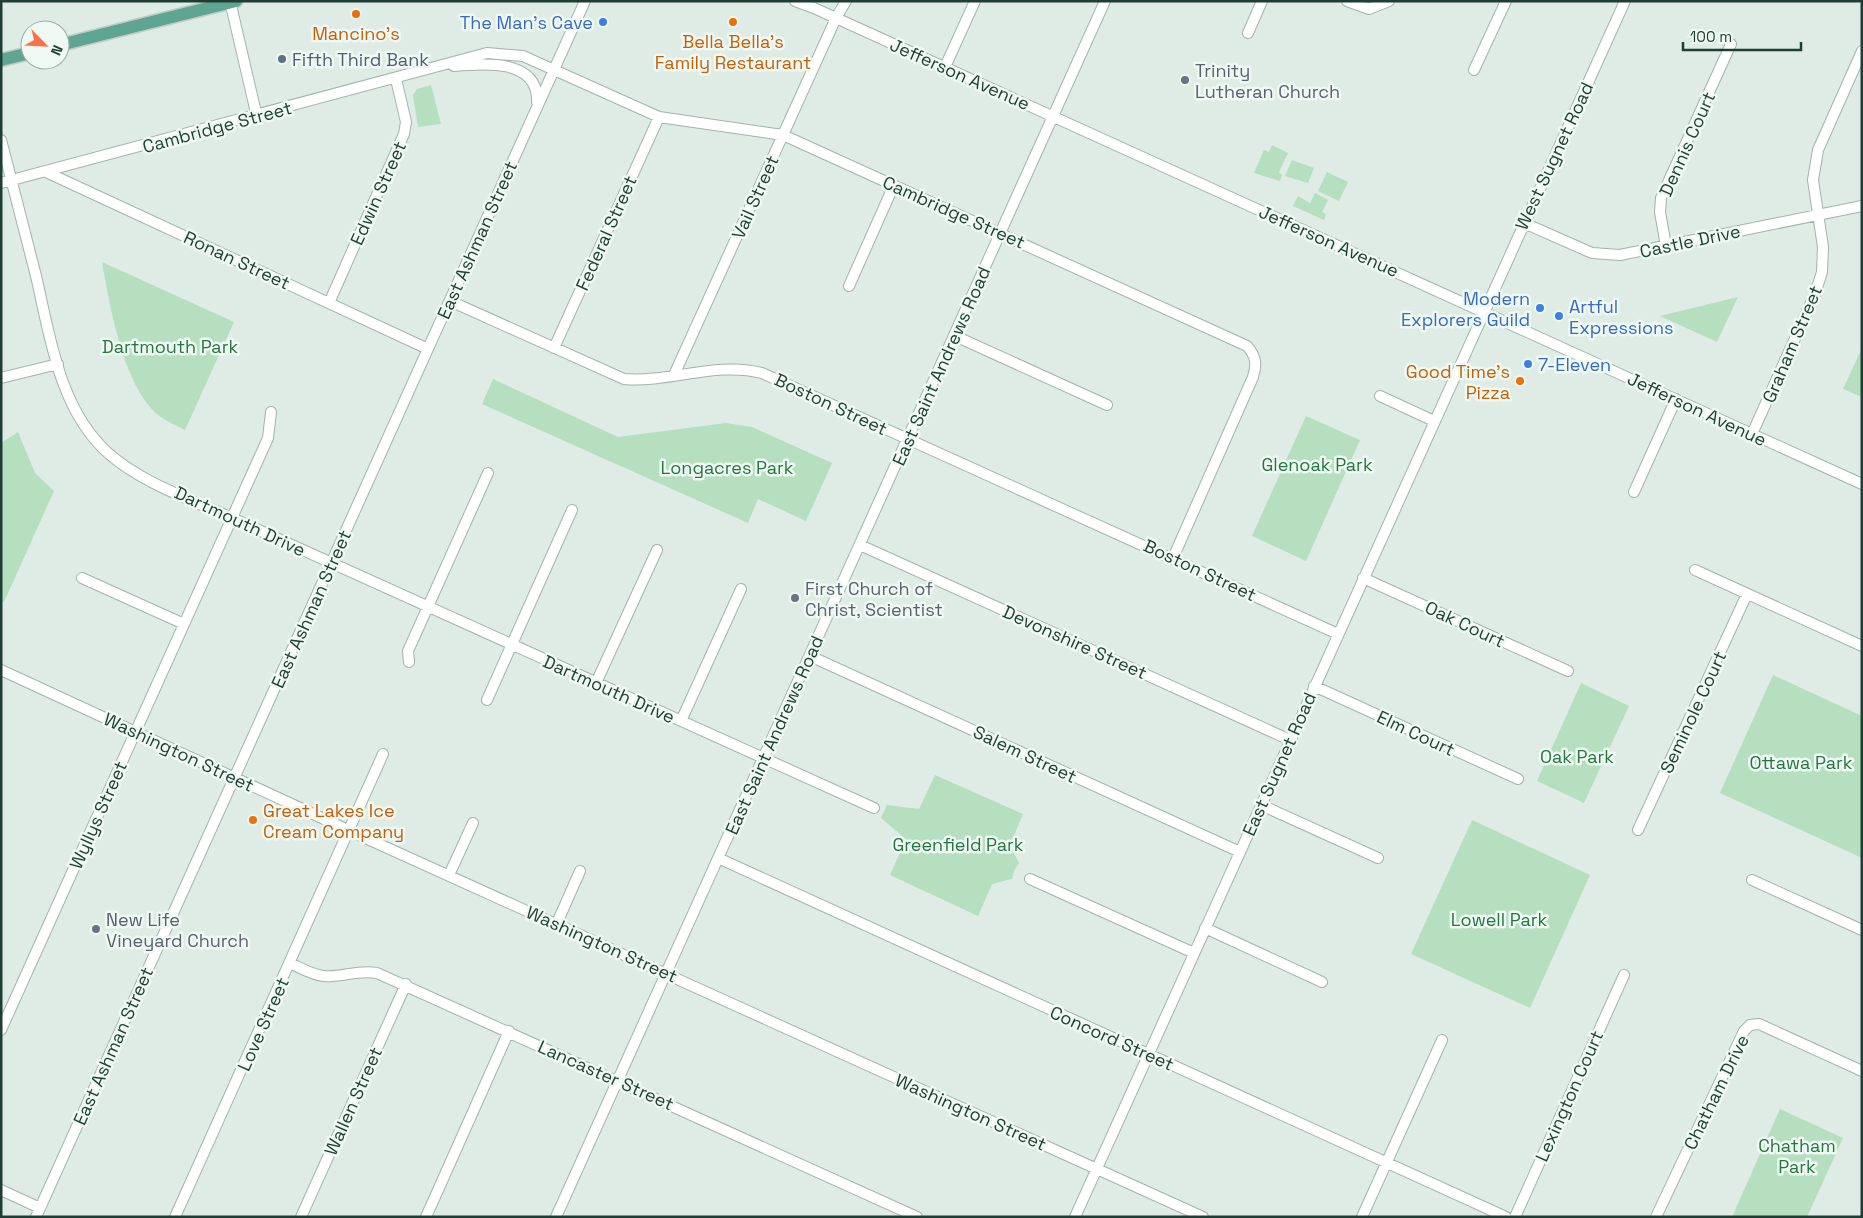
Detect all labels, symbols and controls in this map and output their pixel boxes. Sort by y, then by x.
marker: Mancino's [350,8,362,20]
place label: The Man's Cave [460,11,593,34]
marker: The Man's Cave [597,16,609,28]
marker: Bella Bella's Family Restaurant [727,16,739,28]
north arrow [20,20,70,70]
scale bar [1683,20,1800,52]
place label: Mancino's [312,22,400,45]
text: 100 m [1690,27,1732,46]
place label: Bella Bella's Family Restaurant [655,30,811,74]
street label: Jefferson Avenue [886,33,1034,115]
text: N [47,42,67,58]
place label: Fifth Third Bank [292,48,429,71]
marker: Fifth Third Bank [276,53,288,65]
place label: Trinity Lutheran Church [1195,59,1340,103]
marker: Trinity Lutheran Church [1179,74,1191,86]
street label: West Sugnet Road [1510,78,1598,234]
street label: Dennis Court [1654,88,1720,200]
street label: Cambridge Street [140,96,294,158]
street label: Edwin Street [345,138,411,248]
street label: Vail Street [726,152,784,242]
street label: East Ashman Street [432,157,522,323]
street label: Cambridge Street [879,170,1029,254]
street label: Federal Street [570,172,642,294]
street label: Jefferson Avenue [1255,200,1403,282]
street label: Castle Drive [1638,219,1742,263]
street label: Ronan Street [180,225,294,295]
street label: East Saint Andrews Road [887,263,995,469]
street label: Graham Street [1757,282,1827,406]
place label: Modern Explorers Guild [1401,287,1530,331]
place label: Artful Expressions [1569,295,1674,339]
marker: Modern Explorers Guild [1534,302,1546,314]
marker: Artful Expressions [1553,310,1565,322]
park label: Dartmouth Park [102,335,238,358]
place label: 7-Eleven [1538,353,1611,376]
marker: 7-Eleven [1522,358,1534,370]
place label: Good Time's Pizza [1406,360,1510,404]
street label: Jefferson Avenue [1624,367,1770,451]
street label: Boston Street [771,368,891,440]
marker: Good Time's Pizza [1514,375,1526,387]
park label: Glenoak Park [1261,453,1373,476]
park label: Longacres Park [660,456,794,479]
street label: Dartmouth Drive [171,481,309,561]
street label: East Ashman Street [266,526,356,692]
street label: Boston Street [1140,534,1260,606]
place label: First Church of Christ, Scientist [805,577,943,621]
marker: First Church of Christ, Scientist [789,592,801,604]
street label: Oak Court [1421,596,1509,652]
street label: Devonshire Street [999,600,1151,684]
street label: East Saint Andrews Road [720,632,828,838]
street label: Seminole Court [1655,647,1731,777]
street label: Dartmouth Drive [539,650,679,728]
street label: East Sugnet Road [1237,689,1321,839]
street label: Elm Court [1373,705,1459,761]
street label: Washington Street [100,707,258,797]
street label: Salem Street [970,720,1080,788]
park label: Oak Park [1540,745,1614,768]
park label: Ottawa Park [1750,751,1853,774]
street label: Wyllys Street [64,757,132,873]
place label: Great Lakes Ice Cream Company [263,799,404,843]
marker: Great Lakes Ice Cream Company [247,814,259,826]
park label: Greenfield Park [892,833,1024,856]
street label: Washington Street [523,900,681,988]
place label: New Life Vineyard Church [106,908,249,952]
park label: Lowell Park [1451,908,1548,931]
marker: New Life Vineyard Church [90,923,102,935]
street label: East Ashman Street [68,963,158,1129]
street label: Love Street [232,974,294,1074]
street label: Concord Street [1046,1000,1178,1076]
street label: Lexington Court [1530,1027,1608,1165]
street label: Chatham Drive [1678,1031,1754,1153]
street label: Lancaster Street [534,1035,678,1115]
street label: Wallen Street [319,1043,387,1159]
street label: Washington Street [892,1068,1050,1156]
park label: Chatham Park [1758,1134,1836,1178]

